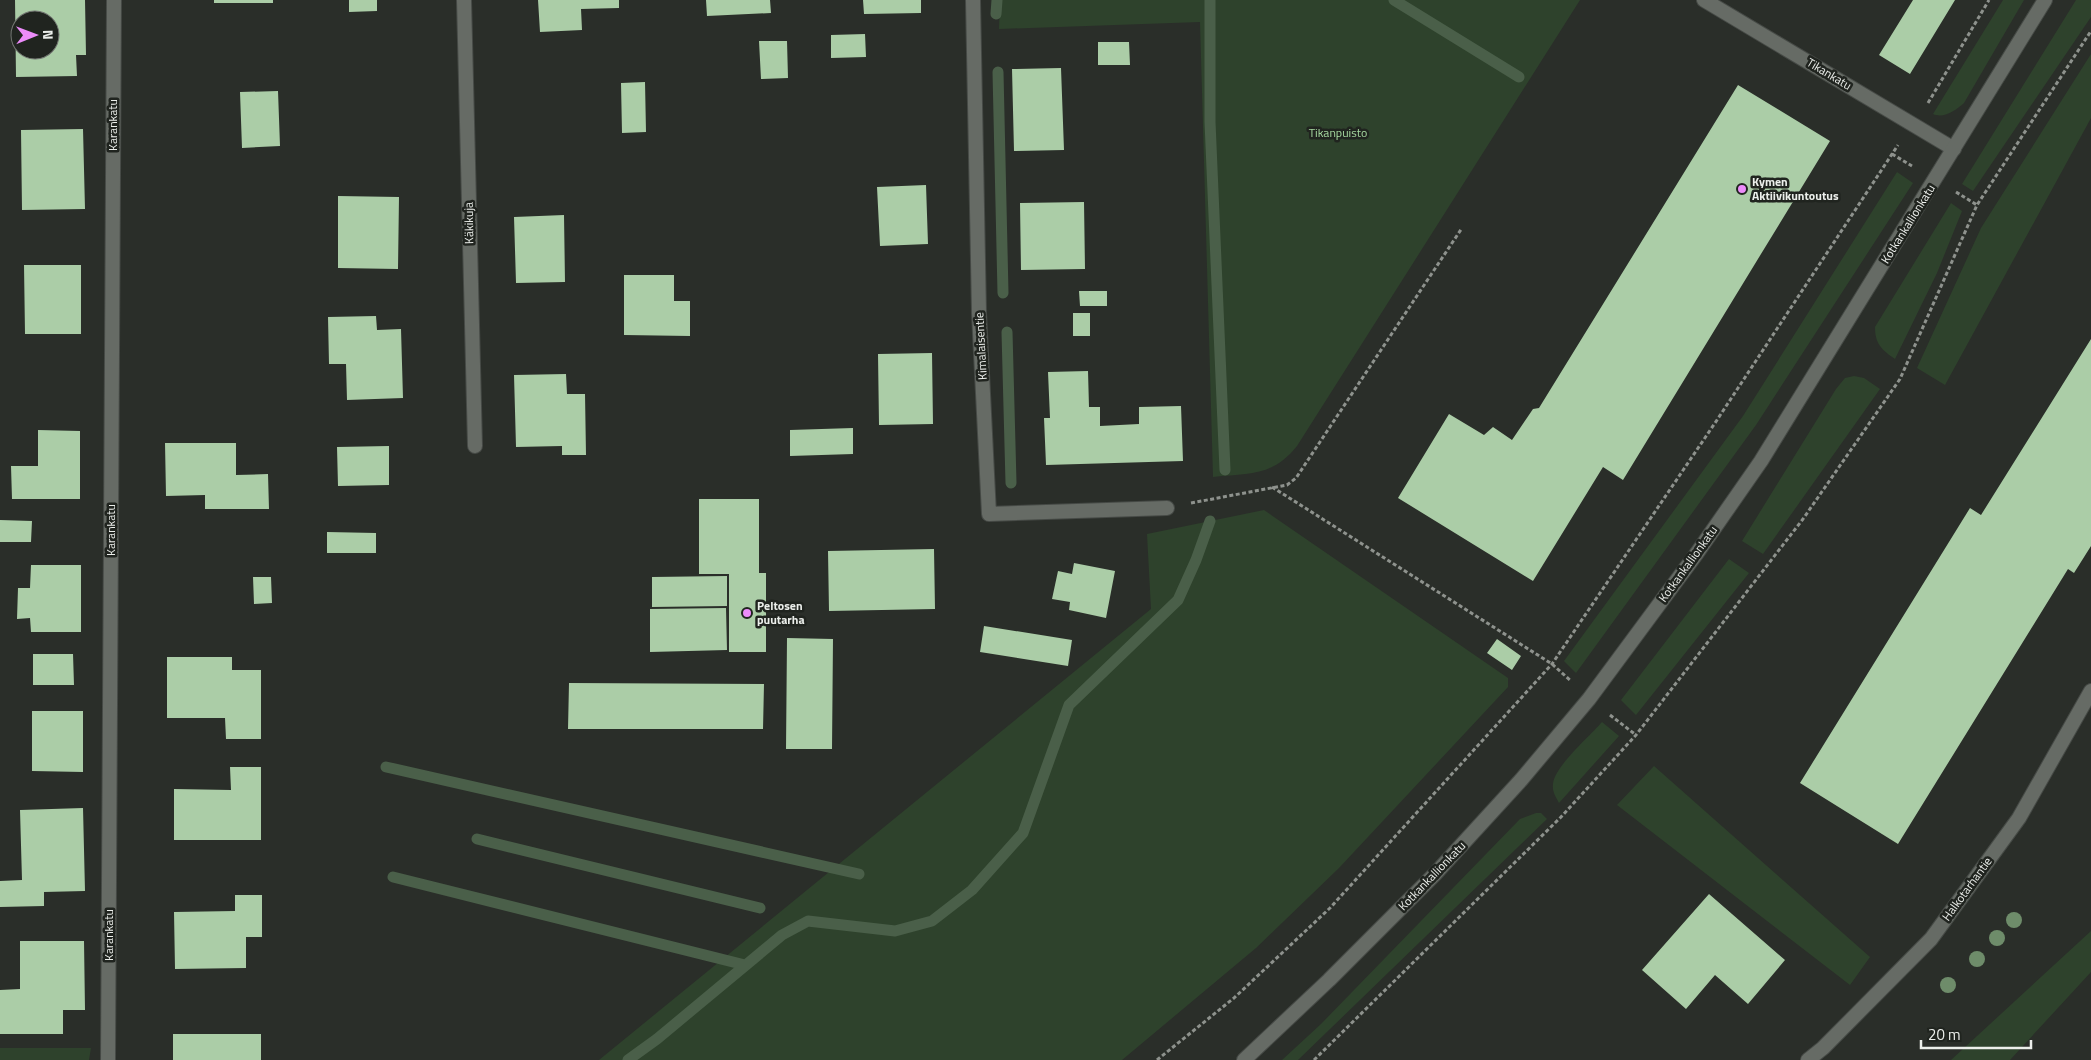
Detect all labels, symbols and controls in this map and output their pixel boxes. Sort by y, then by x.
north arrow [10,10,60,60]
text: N [38,30,59,40]
street label: Tikankatu [1803,53,1855,94]
street label: Karankatu [103,99,122,151]
park label: Tikanpuisto [1309,123,1367,142]
place label: Kymen Aktiivikuntoutus [1752,172,1839,205]
street label: Kotkankallionkatu [1876,180,1940,267]
marker: Kymen Aktiivikuntoutus [1736,183,1748,195]
street label: Käkikuja [459,202,478,244]
street label: Kimalaisentie [969,312,992,380]
street label: Karankatu [101,504,120,556]
street label: Kotkankallionkatu [1653,522,1722,606]
place label: Peltosen puutarha [757,596,805,629]
marker: Peltosen puutarha [741,607,753,619]
street label: Kotkankallionkatu [1393,837,1470,915]
street label: Halkotarhantie [1937,853,1996,925]
street label: Karankatu [99,909,118,961]
scale bar [1921,1018,2031,1050]
text: 20 m [1928,1023,1961,1046]

